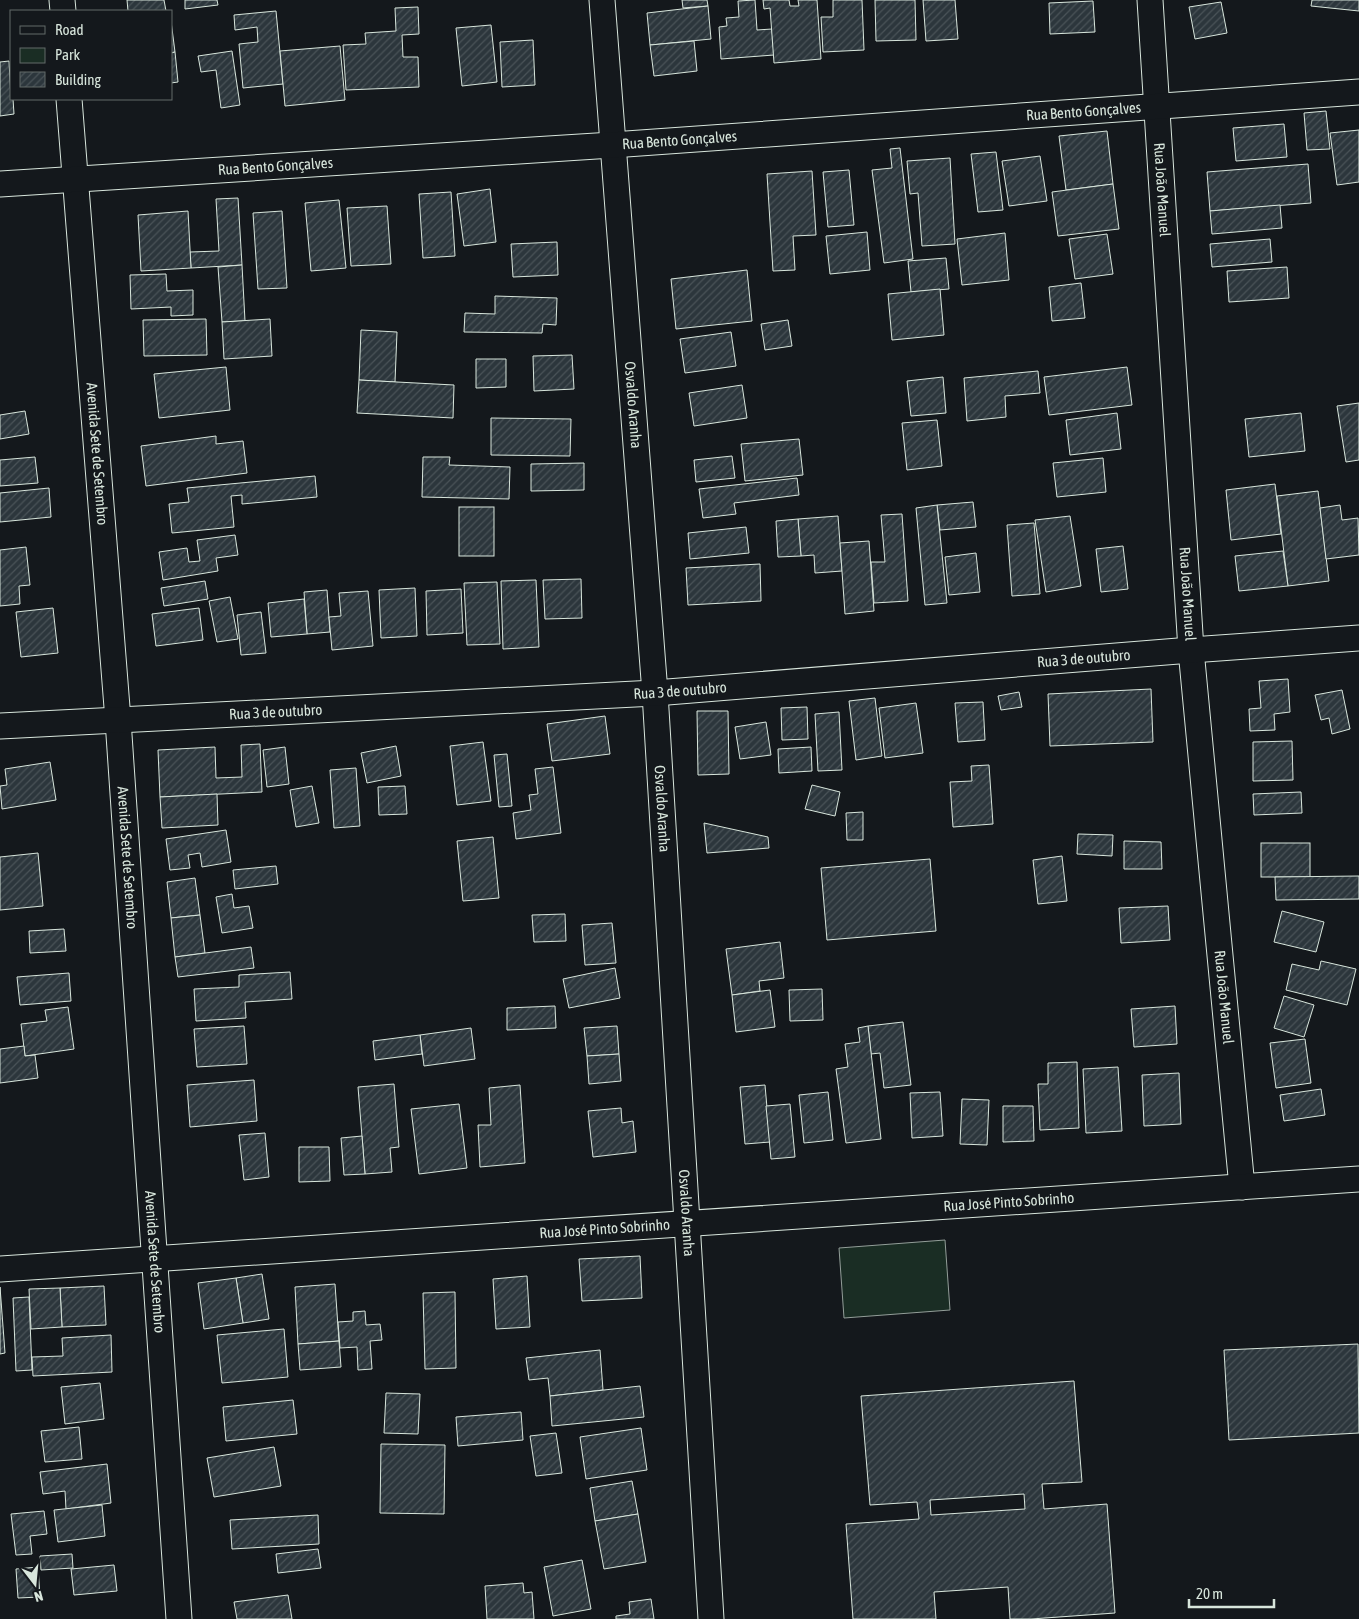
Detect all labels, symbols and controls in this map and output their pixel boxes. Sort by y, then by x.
legend [10,10,172,100]
text: Road [55,21,84,38]
text: Park [55,46,80,63]
text: Building [55,71,101,88]
street label: Rua Bento Gonçalves [1026,98,1142,124]
street label: Rua Bento Gonçalves [622,127,738,152]
street label: Rua João Manuel [1151,142,1174,237]
street label: Rua Bento Gonçalves [217,154,333,178]
street label: Osvaldo Aranha [622,361,645,449]
street label: Avenida Sete de Setembro [83,382,112,526]
street label: Rua João Manuel [1177,546,1199,641]
street label: Rua 3 de outubro [1036,646,1131,670]
street label: Rua 3 de outubro [633,678,727,702]
street label: Rua 3 de outubro [229,701,323,722]
street label: Osvaldo Aranha [651,765,674,853]
street label: Avenida Sete de Setembro [115,786,141,930]
street label: Rua João Manuel [1212,949,1237,1045]
street label: Osvaldo Aranha [676,1169,698,1257]
street label: Rua José Pinto Sobrinho [943,1189,1075,1215]
street label: Avenida Sete de Setembro [142,1190,169,1334]
street label: Rua José Pinto Sobrinho [539,1216,671,1241]
north arrow [10,1559,60,1609]
scale bar [1189,1576,1274,1608]
text: 20 m [1196,1585,1223,1602]
text: N [32,1588,45,1605]

